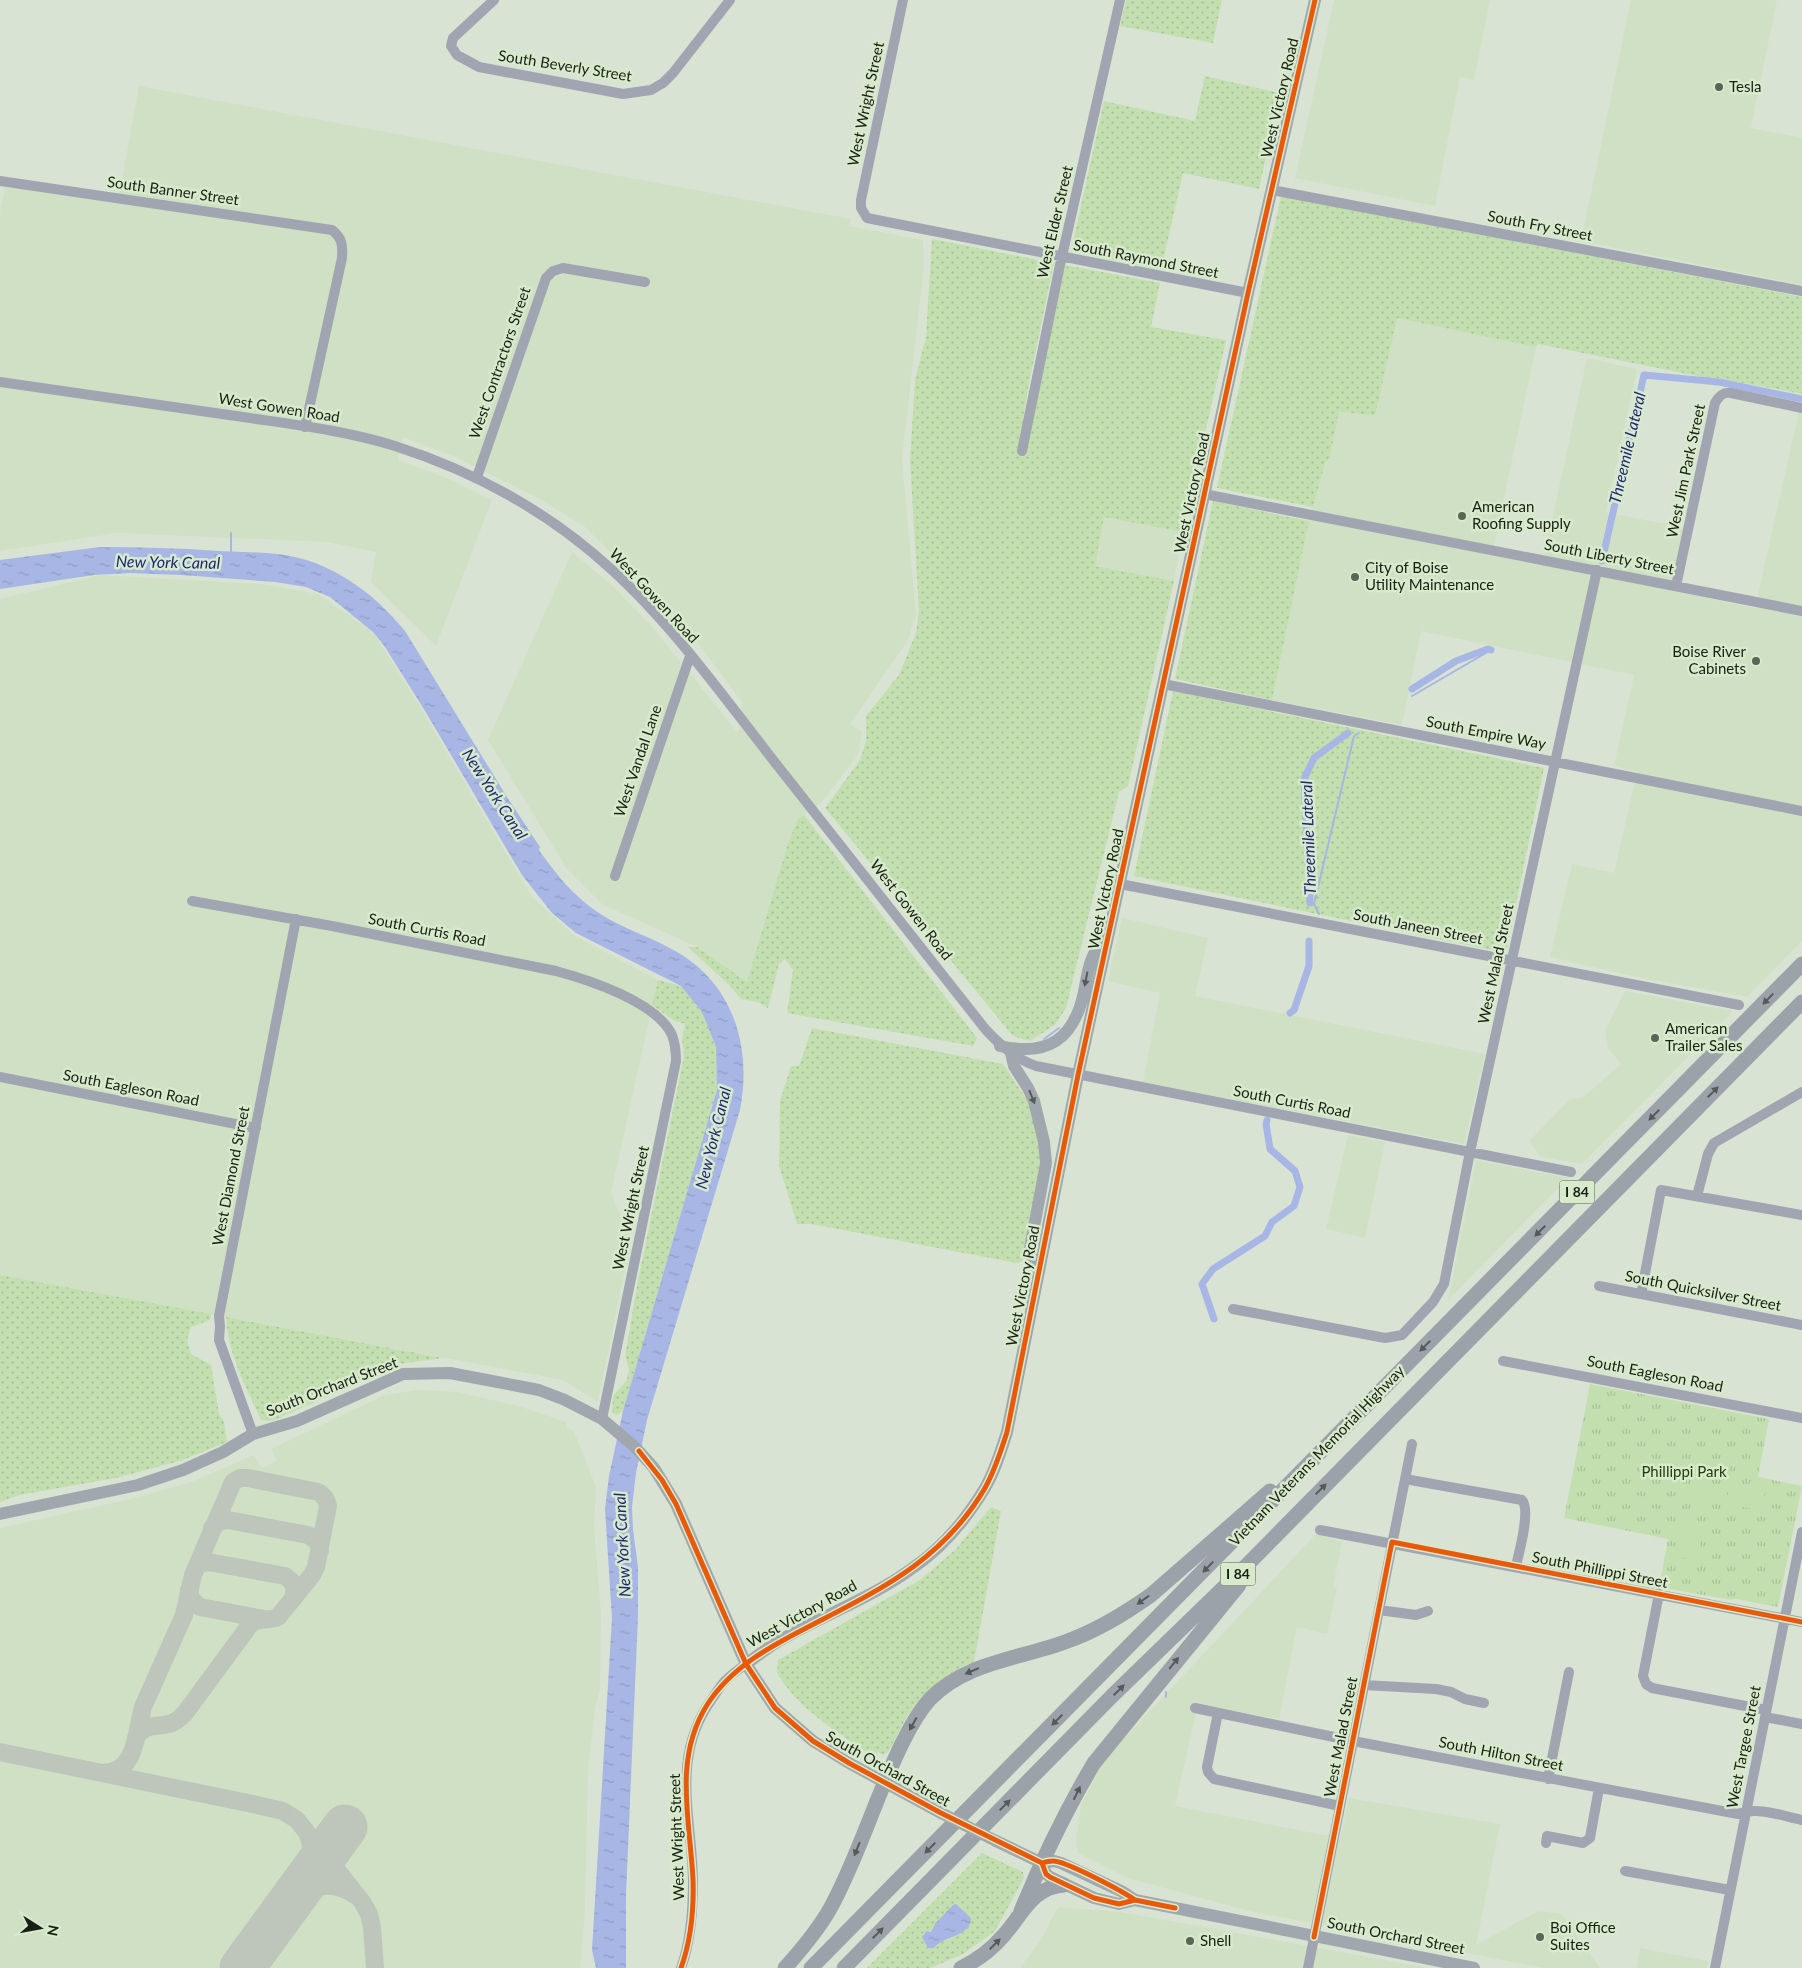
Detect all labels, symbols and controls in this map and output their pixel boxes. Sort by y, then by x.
street label: West Victory Road [1256,36,1302,159]
street label: West Wright Street [843,39,887,168]
street label: South Beverly Street [497,46,634,85]
place label: Tesla [1729,77,1761,95]
marker: Tesla [1713,81,1725,93]
street label: West Elder Street [1032,163,1076,280]
street label: South Banner Street [106,172,241,208]
street label: South Fry Street [1486,206,1595,244]
street label: South Raymond Street [1072,235,1221,281]
street label: West Contractors Street [465,284,534,441]
street label: West Gowen Road [217,389,341,425]
water label: Threemile Lateral [1604,390,1649,506]
street label: West Jim Park Street [1662,402,1708,539]
street label: West Victory Road [1169,431,1213,555]
place label: American Roofing Supply [1472,497,1571,532]
marker: American Roofing Supply [1456,510,1468,522]
street label: South Liberty Street [1543,535,1676,578]
street label: West Gowen Road [606,544,703,646]
water label: New York Canal [116,551,221,572]
place label: City of Boise Utility Maintenance [1365,558,1494,593]
marker: City of Boise Utility Maintenance [1349,571,1361,583]
place label: Boise River Cabinets [1672,642,1747,677]
marker: Boise River Cabinets [1750,655,1762,667]
street label: West Vandal Lane [609,702,665,819]
street label: South Empire Way [1425,712,1548,753]
water label: New York Canal [459,745,532,843]
water label: Threemile Lateral [1296,780,1319,895]
street label: West Victory Road [1083,827,1127,951]
street label: West Gowen Road [867,856,957,963]
street label: West Malad Street [1474,902,1517,1025]
street label: South Janeen Street [1352,905,1485,948]
street label: South Curtis Road [367,909,487,949]
one-way arrow [1082,971,1090,986]
one-way arrow [1762,993,1774,1005]
place label: American Trailer Sales [1665,1019,1743,1054]
marker: American Trailer Sales [1649,1032,1661,1044]
street label: South Eagleson Road [62,1065,201,1109]
street label: South Curtis Road [1232,1081,1352,1121]
water label: New York Canal [691,1085,734,1191]
one-way arrow [1707,1086,1719,1098]
one-way arrow [1028,1090,1036,1104]
street label: West Diamond Street [208,1104,252,1247]
one-way arrow [1648,1109,1660,1121]
street label: West Wright Street [608,1143,652,1272]
road number: I 84 [1560,1180,1594,1204]
street label: West Victory Road [1001,1224,1043,1348]
one-way arrow [1534,1224,1546,1236]
street label: South Quicksilver Street [1624,1266,1783,1314]
one-way arrow [1420,1340,1432,1352]
street label: South Eagleson Road [1586,1351,1725,1395]
street label: South Orchard Street [263,1352,401,1419]
street label: Vietnam Veterans Memorial Highway [1225,1361,1408,1549]
park label: Phillippi Park [1641,1462,1727,1480]
one-way arrow [1315,1483,1327,1495]
water label: New York Canal [609,1492,634,1598]
street label: South Phillippi Street [1531,1547,1670,1591]
one-way arrow [1202,1561,1214,1573]
road number: I 84 [1220,1562,1256,1586]
street label: West Victory Road [744,1576,859,1651]
one-way arrow [1137,1595,1150,1606]
one-way arrow [1169,1657,1180,1670]
one-way arrow [964,1667,979,1675]
street label: West Malad Street [1320,1675,1361,1799]
street label: West Targee Street [1722,1683,1764,1810]
one-way arrow [1113,1684,1125,1696]
one-way arrow [1051,1714,1063,1726]
one-way arrow [909,1718,918,1731]
street label: South Orchard Street [823,1726,954,1810]
street label: South Hilton Street [1437,1732,1566,1774]
street label: West Wright Street [665,1773,687,1901]
one-way arrow [1073,1786,1081,1800]
one-way arrow [999,1799,1011,1811]
one-way arrow [853,1842,861,1857]
one-way arrow [925,1842,937,1854]
north arrow [15,1903,65,1953]
street label: South Orchard Street [1326,1913,1467,1957]
place label: Boi Office Suites [1550,1918,1616,1953]
text: N [44,1924,63,1937]
one-way arrow [872,1928,884,1940]
place label: Shell [1200,1931,1231,1949]
marker: Boi Office Suites [1534,1931,1546,1943]
marker: Shell [1184,1935,1196,1947]
one-way arrow [989,1938,1001,1950]

